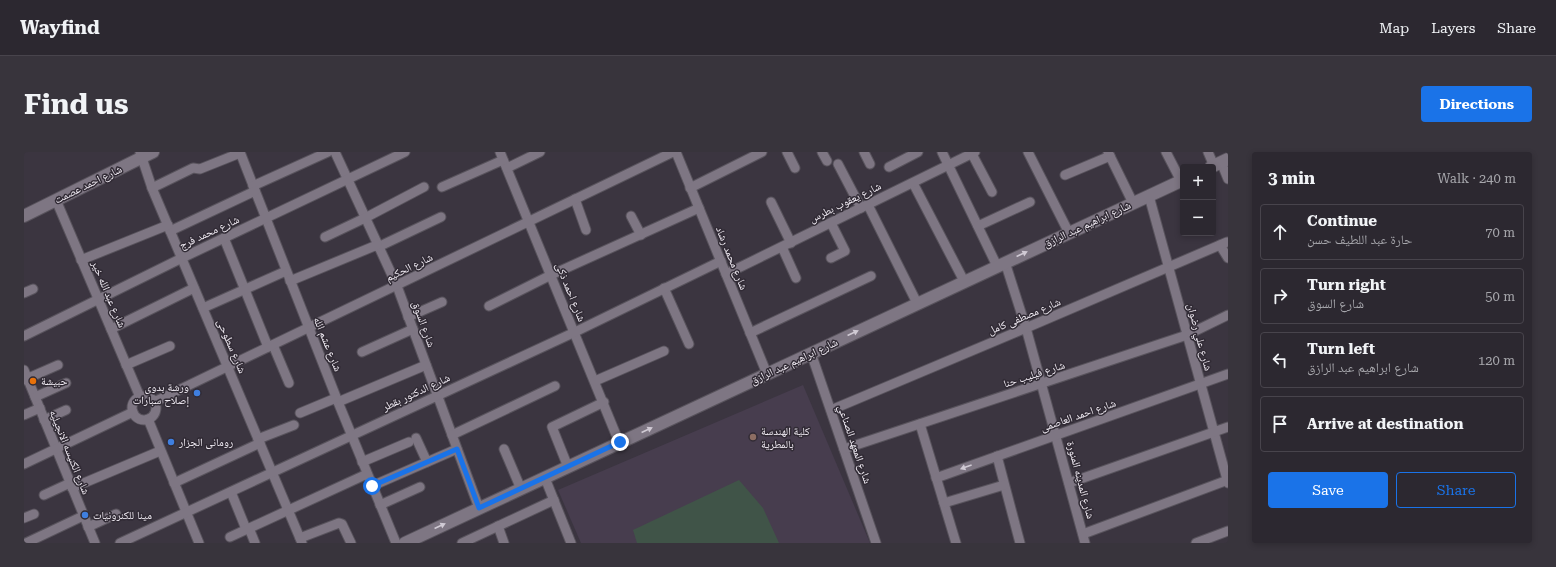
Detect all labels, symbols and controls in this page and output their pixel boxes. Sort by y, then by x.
text: Wayfind [20,16,100,39]
text: Map [1379,20,1409,36]
text: Layers [1431,20,1475,36]
text: Share [1497,20,1536,36]
button: Directions [1421,86,1532,122]
text: Find us [24,88,128,121]
street label: شارع احمد عصمت [52,162,124,206]
map controls [1180,164,1216,236]
button: + [1180,164,1216,200]
text: 3 min [1268,168,1315,188]
text: Walk · 240 m [1437,171,1516,186]
street label: شارع يعقوب بطرس [807,179,883,225]
street label: شارع ابراهيم عبد الرازق [1042,199,1133,251]
button: − [1180,200,1216,236]
text: Continue [1307,212,1377,230]
street label: شارع محمد فرج [177,213,241,252]
icon: ahead [1269,221,1291,243]
street label: شارع محمد رشاد [713,225,750,292]
text: 70 m [1485,225,1515,240]
text: حارة عبد اللطيف حسن [1307,232,1412,247]
street label: شارع الحكيم [384,250,435,285]
one-way arrow [1016,251,1027,257]
street label: شارع عبد الله خير [88,258,128,330]
street label: شارع احمد ذكى [553,261,588,324]
text: Turn right [1307,276,1386,294]
icon: right [1269,285,1291,307]
text: 50 m [1485,289,1515,304]
street label: شارع مصطفى كامل [986,295,1062,338]
text: شارع السوق [1307,296,1364,311]
street label: شارع السوق [409,299,438,349]
street label: شارع علي رضوان [1183,302,1215,373]
street label: شارع عشم الله [310,315,344,374]
street label: شارع سطوحى [214,317,249,375]
one-way arrow [848,330,859,336]
street label: شارع ابراهيم عبد الرازق [749,336,840,388]
text: Turn left [1307,340,1375,358]
icon: left [1269,349,1291,371]
text: 120 m [1478,353,1515,368]
street label: شارع فيليب حنا [1002,358,1066,391]
text: شارع ابراهيم عبد الرازق [1307,360,1419,375]
street label: شارع الدكتور بقطر [379,371,452,414]
place label: حبيشة [41,375,67,388]
marker: حبيشة [28,376,38,386]
place label: ورشة بدوى إصلاح سبارات [133,381,189,408]
marker: ورشة بدوى إصلاح سبارات [192,388,202,398]
street label: شارع احمد العاصمى [1039,396,1118,434]
street label: شارع المعهد الصناعي [833,403,874,486]
street label: شارع الكنيسه الانجيليه [47,408,92,496]
icon: arrive [1269,413,1291,435]
text: Arrive at destination [1307,415,1463,433]
place label: كلية الهندسة بالمطرية [761,425,810,451]
one-way arrow [641,427,652,433]
marker: كلية الهندسة بالمطرية [748,432,758,442]
route end [611,433,629,451]
place label: رومانى الجزار [178,436,233,449]
marker: رومانى الجزار [166,437,176,447]
street label: شارع المدينه المنورة [1064,440,1097,520]
one-way arrow [960,464,972,470]
button: Save [1268,472,1388,508]
button: Share [1396,472,1516,508]
route start [363,477,381,495]
place label: مينا للكنرونيات [93,509,152,522]
marker: مينا للكنرونيات [80,510,90,520]
one-way arrow [435,523,447,529]

